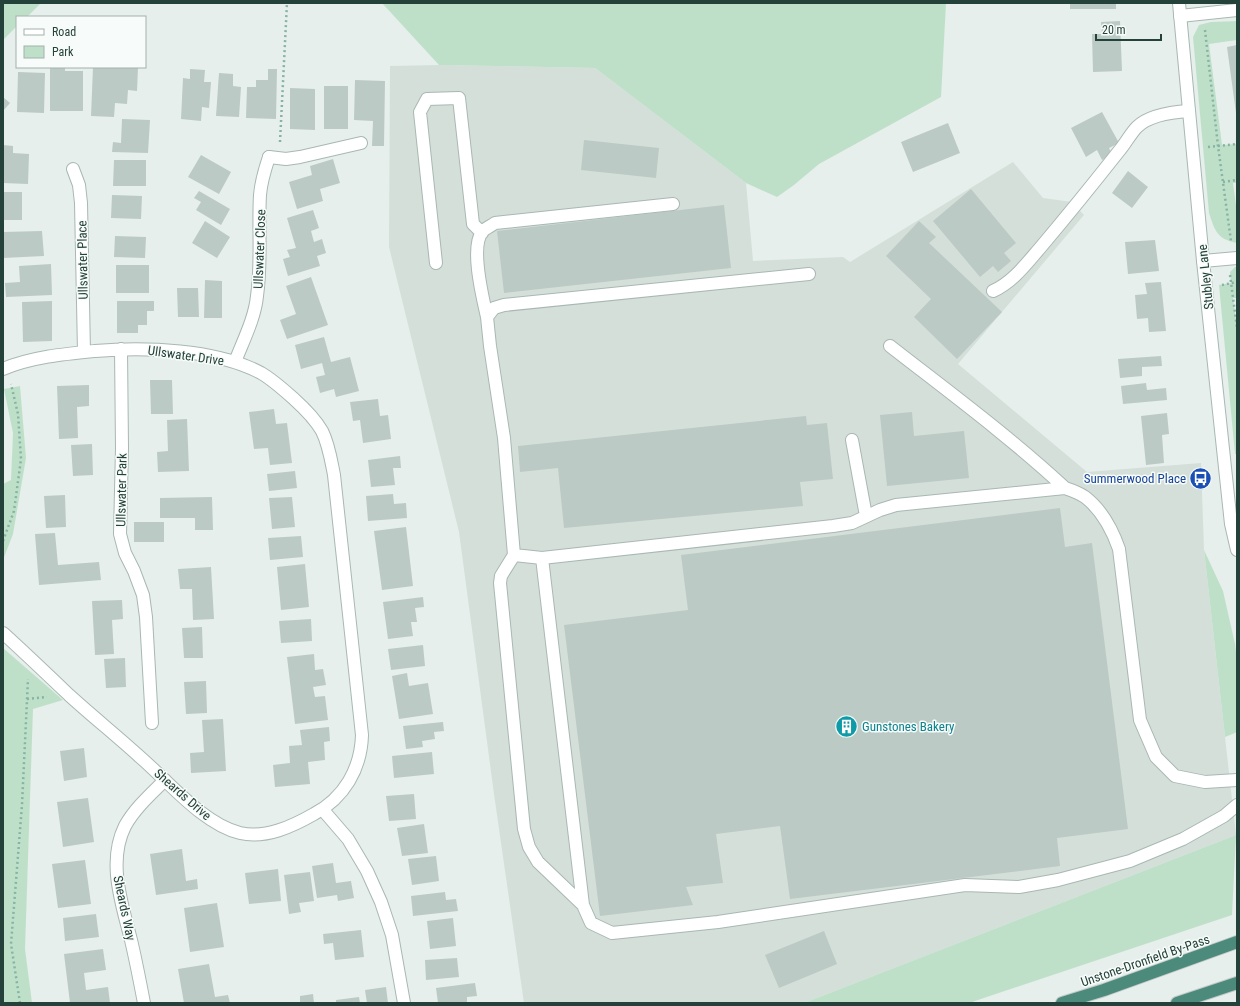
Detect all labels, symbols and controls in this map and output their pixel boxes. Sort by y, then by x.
legend [16,16,146,68]
scale bar [1096,16,1161,42]
text: 20 m [1102,23,1126,37]
text: Road [52,25,76,39]
text: Park [52,45,74,59]
street label: Ullswater Close [251,209,268,289]
street label: Ullswater Place [74,220,91,300]
street label: Stubley Lane [1195,244,1216,310]
street label: Ullswater Drive [147,343,225,368]
street label: Ullswater Park [113,453,130,527]
bus stop icon: Summerwood Place [1188,465,1214,491]
place label: Summerwood Place [1084,471,1186,486]
building icon: Gunstones Bakery [833,713,859,739]
place label: Gunstones Bakery [862,719,955,734]
street label: Sheards Drive [151,766,214,823]
street label: Sheards Way [110,874,139,942]
street label: Unstone-Dronfield By-Pass [1079,931,1212,990]

